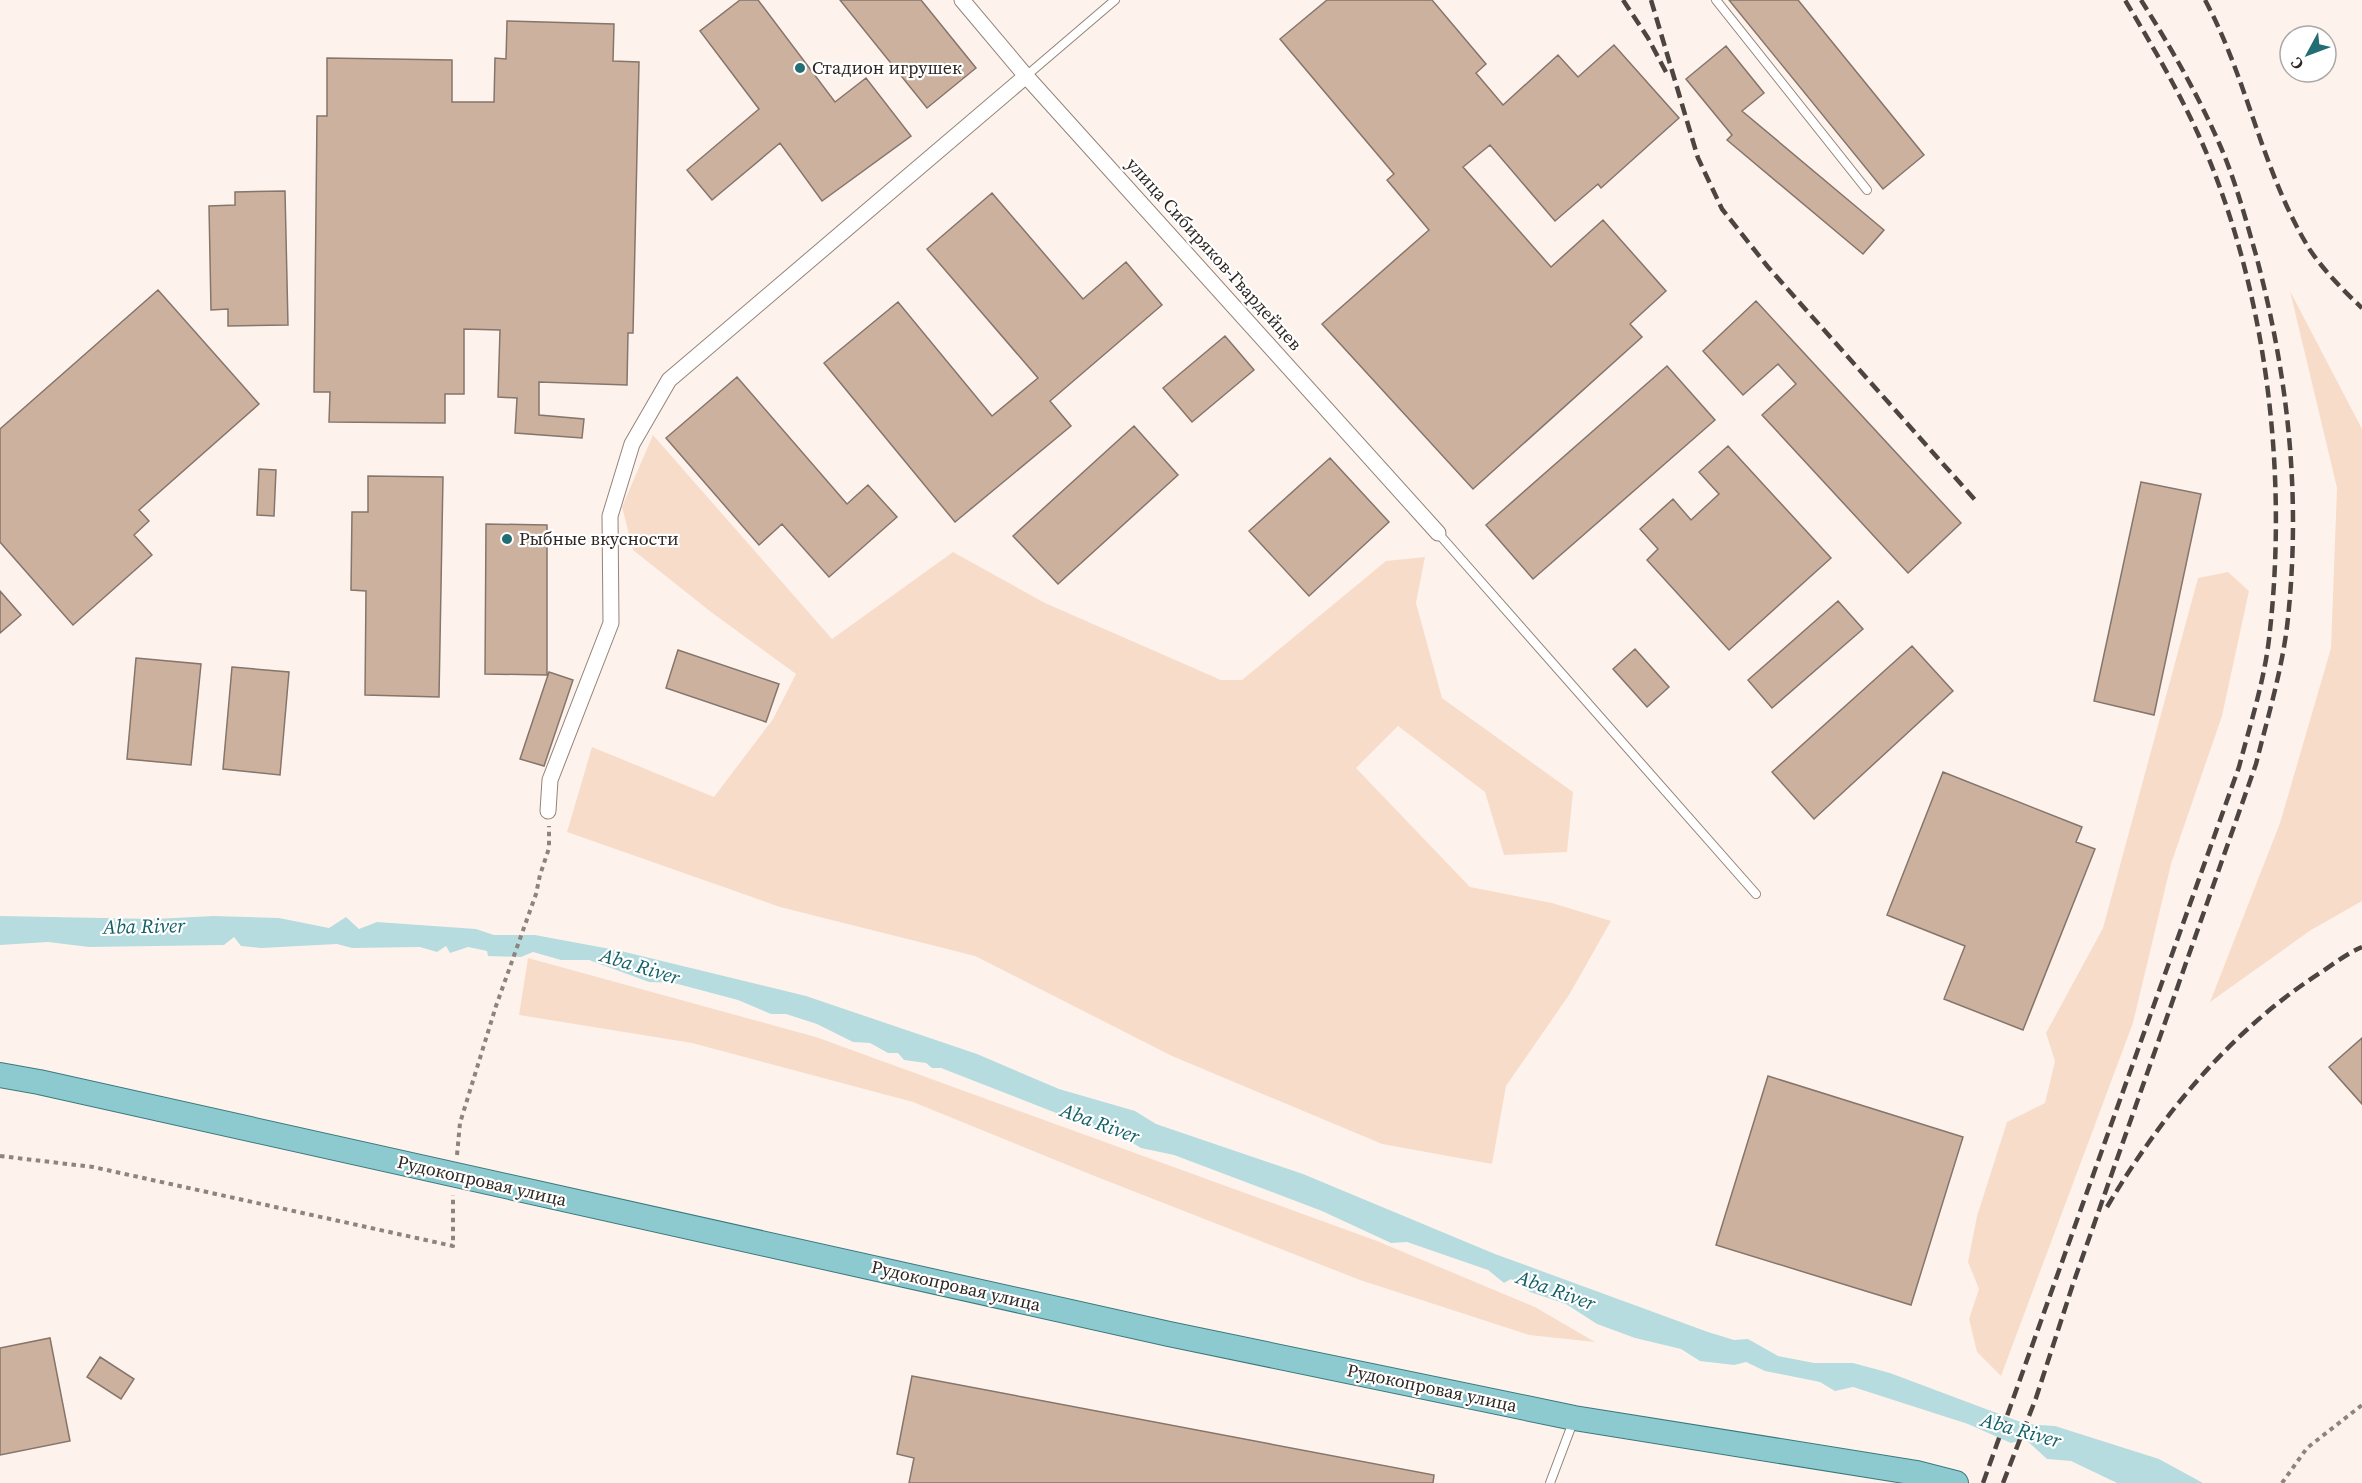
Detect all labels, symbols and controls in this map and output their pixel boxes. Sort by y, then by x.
north arrow [2278,24,2338,84]
text: С [2285,53,2308,75]
place label: Стадион игрушек [812,55,962,80]
marker: Стадион игрушек [793,61,807,75]
street label: улица Сибиряков-Гвардейцев [1121,152,1308,356]
place label: Рыбные вкусности [519,526,679,551]
marker: Рыбные вкусности [500,532,514,546]
water label: Aba River [102,911,186,941]
water label: Aba River [596,940,684,992]
water label: Aba River [1056,1095,1144,1151]
street label: Рудокопровая улица [395,1149,570,1212]
street label: Рудокопровая улица [869,1254,1044,1317]
water label: Aba River [1512,1262,1600,1318]
street label: Рудокопровая улица [1345,1357,1520,1418]
water label: Aba River [1977,1405,2065,1455]

